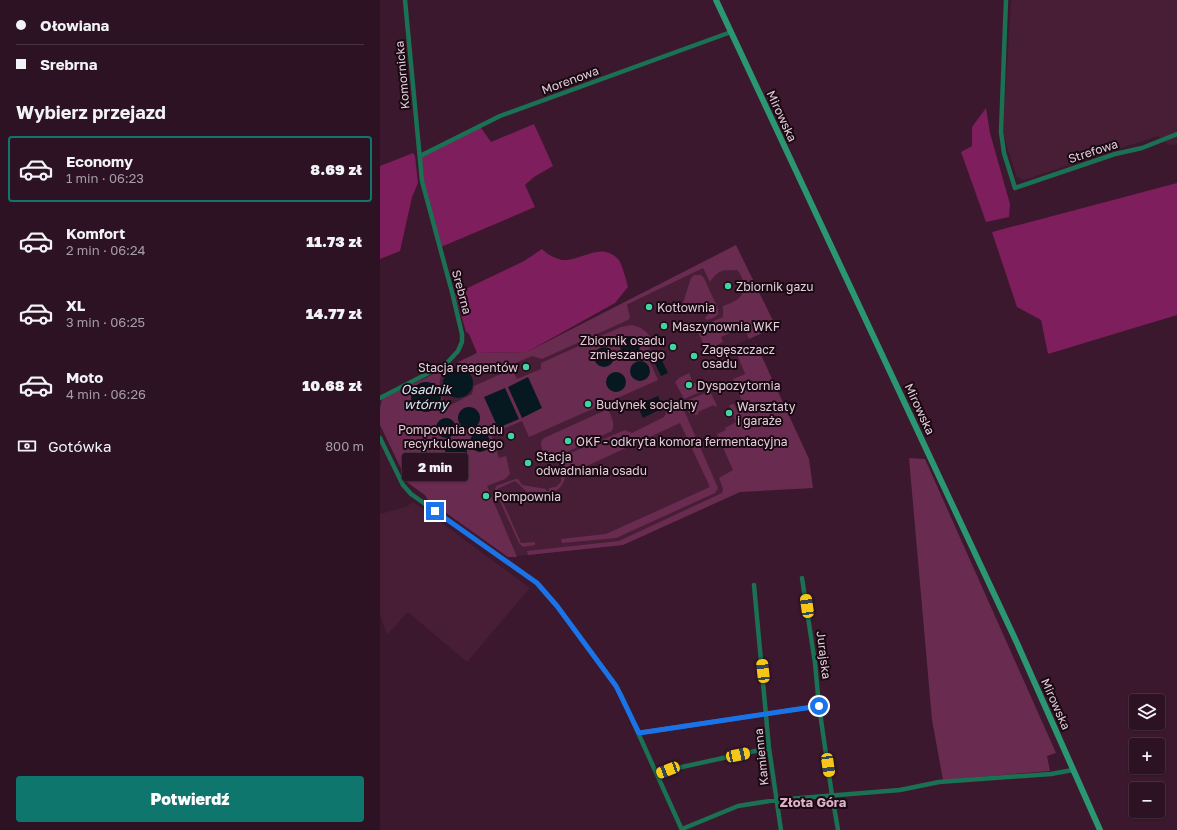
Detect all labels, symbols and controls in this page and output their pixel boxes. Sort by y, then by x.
text: Ołowiana [40,16,109,34]
street label: Komornicka [392,40,412,110]
text: Srebrna [40,55,97,73]
street label: Morenowa [539,63,601,97]
street label: Mirowska [764,88,800,144]
text: Wybierz przejazd [16,101,166,123]
street label: Strefowa [1066,136,1120,166]
icon: car [18,151,54,187]
text: Economy [66,152,133,170]
text: 8.69 zł [310,160,362,178]
text: 1 min · 06:23 [66,170,144,186]
icon: car [18,223,54,259]
text: Komfort [66,224,125,242]
text: 11.73 zł [306,232,362,250]
text: 2 min · 06:24 [66,242,145,258]
street label: Srebrna [449,268,475,316]
place label: Zbiornik gazu [736,279,814,294]
marker: Zbiornik gazu [723,281,733,291]
icon: car [18,295,54,331]
text: XL [66,296,85,314]
place label: Kotłownia [657,300,715,315]
marker: Kotłownia [644,302,654,312]
text: 14.77 zł [306,304,362,322]
text: 3 min · 06:25 [66,314,145,330]
place label: Maszynownia WKF [672,319,780,334]
marker: Maszynownia WKF [659,321,669,331]
place label: Zbiornik osadu zmieszanego [580,333,665,362]
marker: Zbiornik osadu zmieszanego [668,342,678,352]
place label: Zagęszczacz osadu [702,342,775,371]
marker: Zagęszczacz osadu [689,351,699,361]
place label: Stacja reagentów [418,360,518,375]
marker: Stacja reagentów [521,362,531,372]
icon: car [18,367,54,403]
text: Moto [66,368,103,386]
text: 10.68 zł [302,376,362,394]
place label: Dyspozytornia [697,378,780,393]
marker: Dyspozytornia [684,380,694,390]
water label: Osadnik wtórny [401,381,453,412]
street label: Mirowska [902,381,938,437]
text: 4 min · 06:26 [66,386,146,402]
place label: Budynek socjalny [596,397,698,412]
marker: Budynek socjalny [583,399,593,409]
place label: Warsztaty i garaże [737,399,796,428]
marker: Warsztaty i garaże [724,408,734,418]
place label: Pompownia osadu recyrkulowanego [398,422,503,451]
marker: Pompownia osadu recyrkulowanego [506,431,516,441]
place label: OKF - odkryta komora fermentacyjna [576,434,788,449]
icon: cash [16,435,38,457]
marker: OKF - odkryta komora fermentacyjna [563,436,573,446]
text: Gotówka [48,437,111,455]
text: 800 m [325,438,364,454]
place label: Stacja odwadniania osadu [536,449,647,478]
callout: 2 min [402,453,468,481]
marker: Stacja odwadniania osadu [523,458,533,468]
text: 2 min [418,459,452,475]
place label: Pompownia [494,489,561,504]
marker: Pompownia [481,491,491,501]
route end [426,502,444,520]
car [799,593,815,619]
street label: Jurajska [814,630,834,680]
car [756,658,770,684]
street label: Mirowska [1038,676,1074,732]
map controls [1129,694,1165,818]
button: layers [1129,694,1165,730]
route start [810,697,828,715]
street label: Kamienna [751,728,771,786]
button: + [1129,738,1165,774]
car [725,747,751,763]
car [820,752,836,778]
car [655,760,681,780]
button: Potwierdź [16,776,364,822]
button: − [1129,782,1165,818]
district label: Złota Góra [780,794,847,810]

